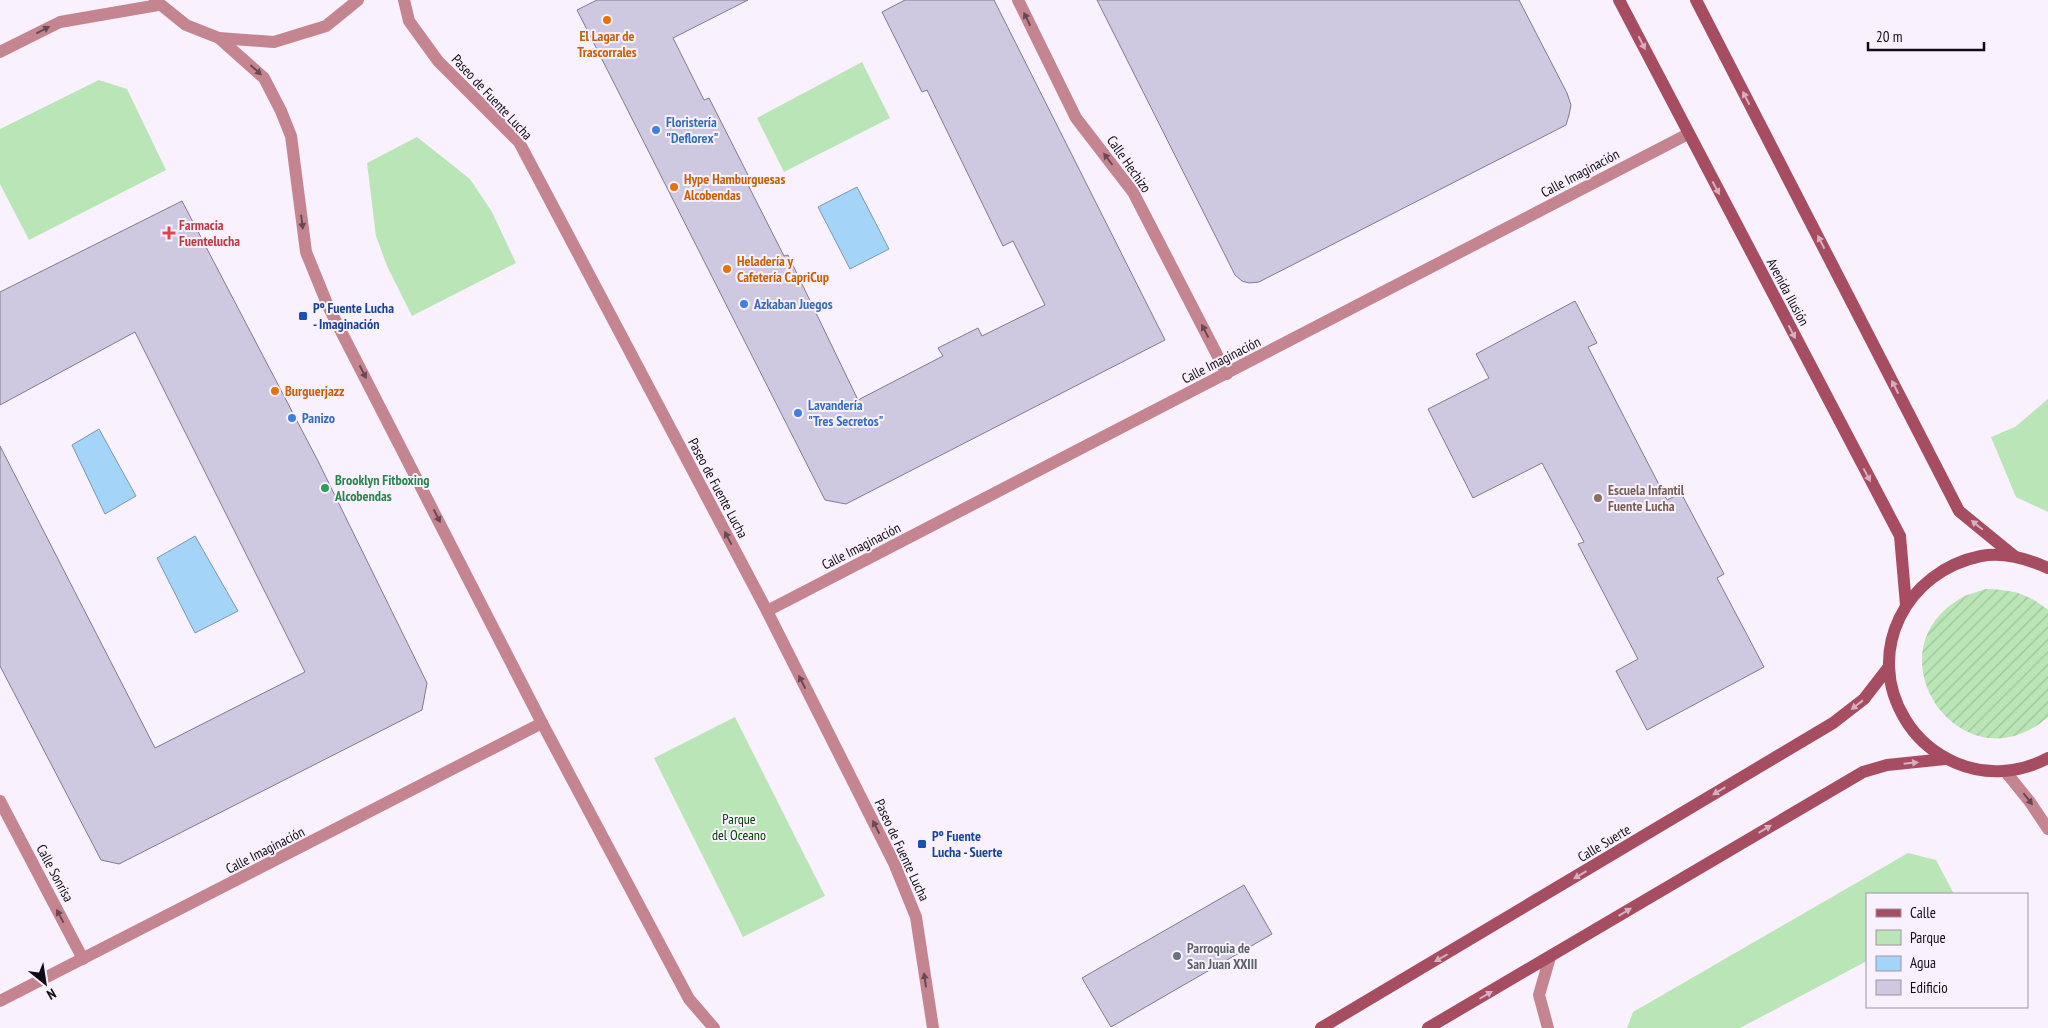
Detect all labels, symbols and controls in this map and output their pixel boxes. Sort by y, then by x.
one-way arrow [1023,12,1031,26]
marker: El Lagar de Trascorrales [601,14,613,26]
scale bar [1868,20,1984,52]
one-way arrow [36,26,51,34]
place label: El Lagar de Trascorrales [577,27,637,61]
text: 20 m [1876,27,1902,46]
one-way arrow [1638,36,1646,51]
street label: Paseo de Fuente Lucha [448,50,536,144]
one-way arrow [249,65,262,76]
one-way arrow [1742,90,1750,105]
place label: Floristería "Deflorex" [666,113,719,147]
marker: Floristería "Deflorex" [650,124,662,136]
street label: Calle Hechizo [1103,132,1155,196]
street label: Calle Imaginación [1538,145,1622,201]
one-way arrow [1103,152,1113,166]
place label: Hype Hamburguesas Alcobendas [683,170,785,204]
marker: Hype Hamburguesas Alcobendas [668,181,680,193]
one-way arrow [1712,181,1720,195]
one-way arrow [299,215,307,231]
place label: Farmacia Fuentelucha [179,216,240,250]
marker: Farmacia Fuentelucha [163,227,175,239]
one-way arrow [1817,235,1825,249]
place label: Heladería y Cafetería CapriCup [737,252,829,286]
street label: Avenida Ilusión [1763,255,1813,329]
marker: Heladería y Cafetería CapriCup [721,263,733,275]
place label: Azkaban Juegos [753,295,833,313]
marker: Azkaban Juegos [738,298,750,310]
place label: Pº Fuente Lucha - Imaginación [313,299,394,333]
marker: Pº Fuente Lucha - Imaginación [297,310,309,322]
one-way arrow [1201,323,1209,338]
one-way arrow [1788,324,1796,339]
street label: Calle Imaginación [1179,332,1263,388]
one-way arrow [359,365,367,379]
one-way arrow [1891,379,1899,394]
place label: Burguerjazz [285,382,344,400]
marker: Burguerjazz [269,385,281,397]
place label: Lavandería "Tres Secretos" [808,396,884,430]
marker: Lavandería "Tres Secretos" [792,407,804,419]
place label: Panizo [302,409,335,427]
marker: Panizo [286,412,298,424]
street label: Paseo de Fuente Lucha [684,435,752,541]
one-way arrow [1863,468,1871,483]
place label: Brooklyn Fitboxing Alcobendas [334,471,429,505]
place label: Escuela Infantil Fuente Lucha [1608,481,1685,515]
marker: Brooklyn Fitboxing Alcobendas [319,482,331,494]
marker: Escuela Infantil Fuente Lucha [1592,492,1604,504]
one-way arrow [433,509,441,524]
street label: Calle Imaginación [819,518,903,574]
one-way arrow [1970,520,1983,531]
one-way arrow [724,530,732,545]
one-way arrow [798,675,806,689]
one-way arrow [1850,699,1863,710]
one-way arrow [1903,758,1919,766]
one-way arrow [1713,787,1726,796]
one-way arrow [2022,792,2033,805]
street label: Paseo de Fuente Lucha [870,796,934,904]
park label: Parque del Oceano [712,810,766,844]
one-way arrow [872,820,880,834]
street label: Calle Suerte [1574,820,1634,866]
street label: Calle Imaginación [223,822,307,878]
one-way arrow [1758,825,1773,833]
place label: Pº Fuente Lucha - Suerte [932,827,1002,861]
marker: Pº Fuente Lucha - Suerte [916,838,928,850]
street label: Calle Sonrisa [32,841,78,905]
one-way arrow [1573,870,1586,879]
legend [1866,893,2028,1008]
text: Calle [1910,903,1936,922]
one-way arrow [1619,907,1632,916]
one-way arrow [56,908,64,923]
text: Parque [1910,928,1946,947]
place label: Parroquia de San Juan XXIII [1187,939,1257,973]
marker: Parroquia de San Juan XXIII [1171,950,1183,962]
text: Agua [1910,953,1936,972]
one-way arrow [1434,954,1447,963]
north arrow [20,958,70,1008]
one-way arrow [921,972,929,988]
text: Edificio [1910,978,1948,997]
text: N [44,985,59,1004]
one-way arrow [1479,990,1492,999]

